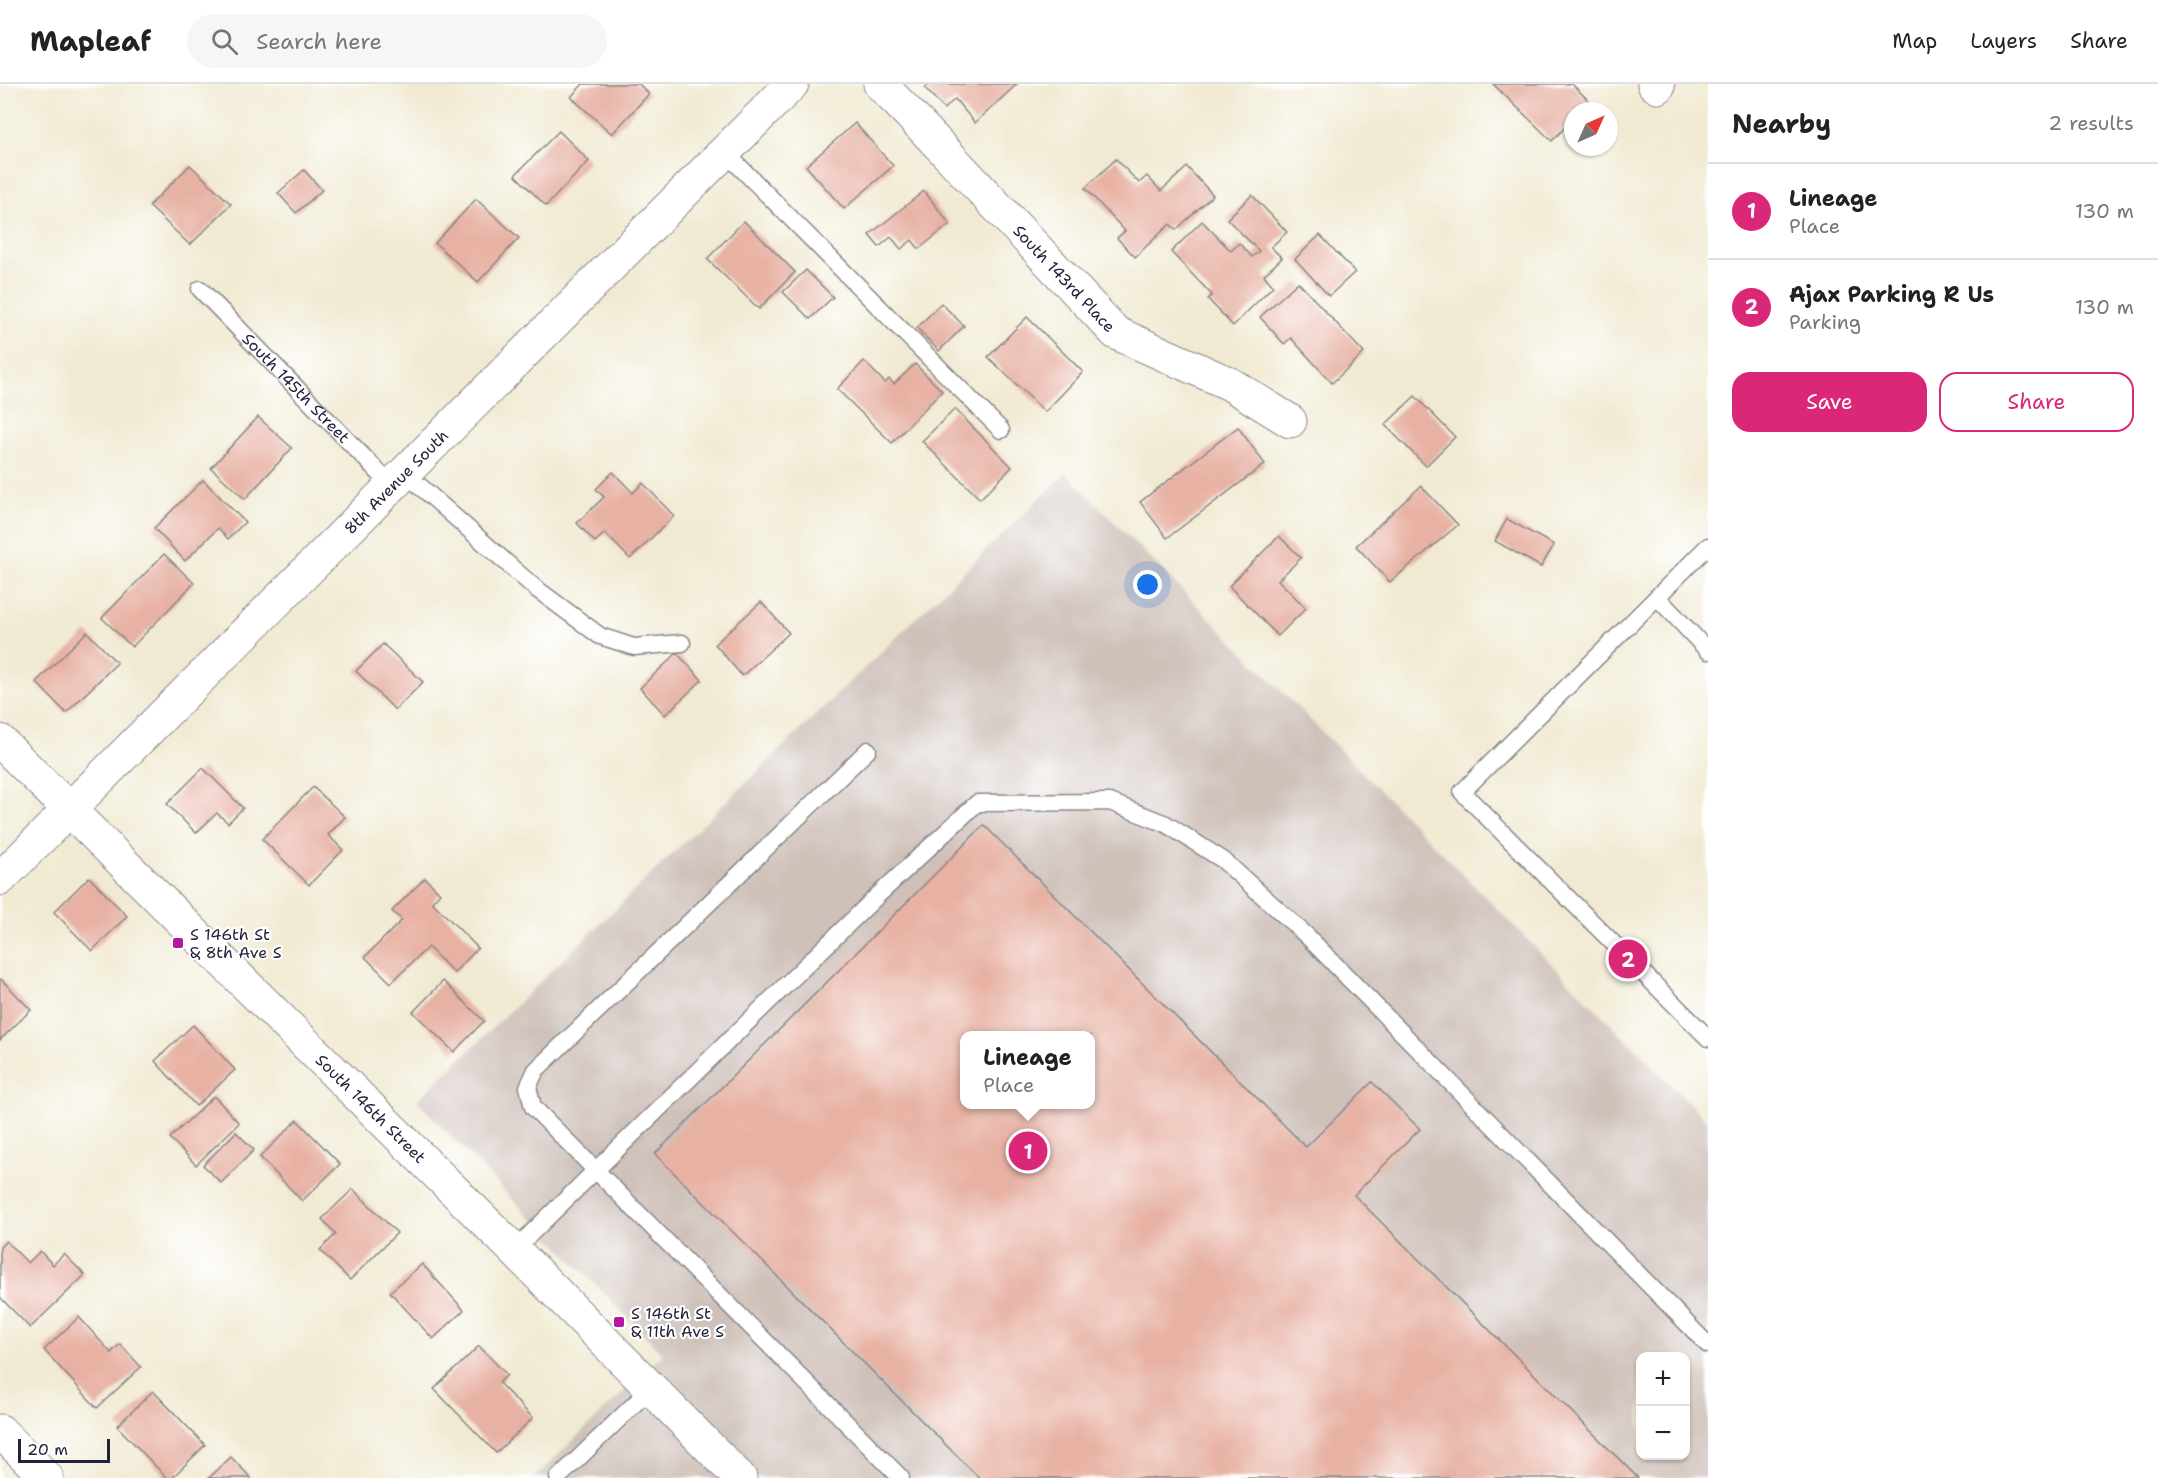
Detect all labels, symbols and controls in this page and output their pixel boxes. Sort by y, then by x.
search box [187,14,607,68]
text: Mapleaf [30,22,151,60]
icon: search [208,25,241,58]
text: Search here [256,27,382,56]
text: Map [1892,27,1937,55]
text: Layers [1970,27,2037,55]
text: Share [2070,27,2128,55]
north arrow [1564,102,1618,156]
text: Nearby [1732,106,1831,141]
text: 2 results [2048,110,2134,136]
text: Lineage [1789,184,1877,213]
text: 1 [1747,198,1756,224]
text: 130 m [2075,198,2134,224]
text: Place [1789,213,1840,239]
street label: South 143rd Place [1009,221,1120,337]
text: Ajax Parking R Us [1789,280,1994,309]
text: 2 [1745,294,1759,320]
text: 130 m [2075,294,2134,320]
text: Parking [1789,309,1861,335]
street label: South 145th Street [238,329,354,448]
button: Save [1732,372,1927,432]
button: Share [1939,372,2134,432]
street label: 8th Avenue South [340,425,453,539]
your location [1133,570,1162,599]
place label: S 146th St & 8th Ave S [190,924,282,963]
marker: S 146th St & 8th Ave S [171,936,185,950]
pin: 2 [1608,936,1648,982]
popup [960,1031,1095,1109]
text: Lineage [983,1043,1072,1072]
street label: South 146th Street [311,1050,430,1168]
text: Place [983,1072,1034,1098]
pin: 1 [1008,1128,1048,1174]
place label: S 146th St & 11th Ave S [631,1303,724,1342]
marker: S 146th St & 11th Ave S [612,1315,626,1329]
map controls [1636,1352,1690,1460]
button: + [1636,1352,1690,1406]
button: − [1636,1406,1690,1460]
scale bar [18,1436,110,1464]
text: 20 m [27,1439,68,1460]

